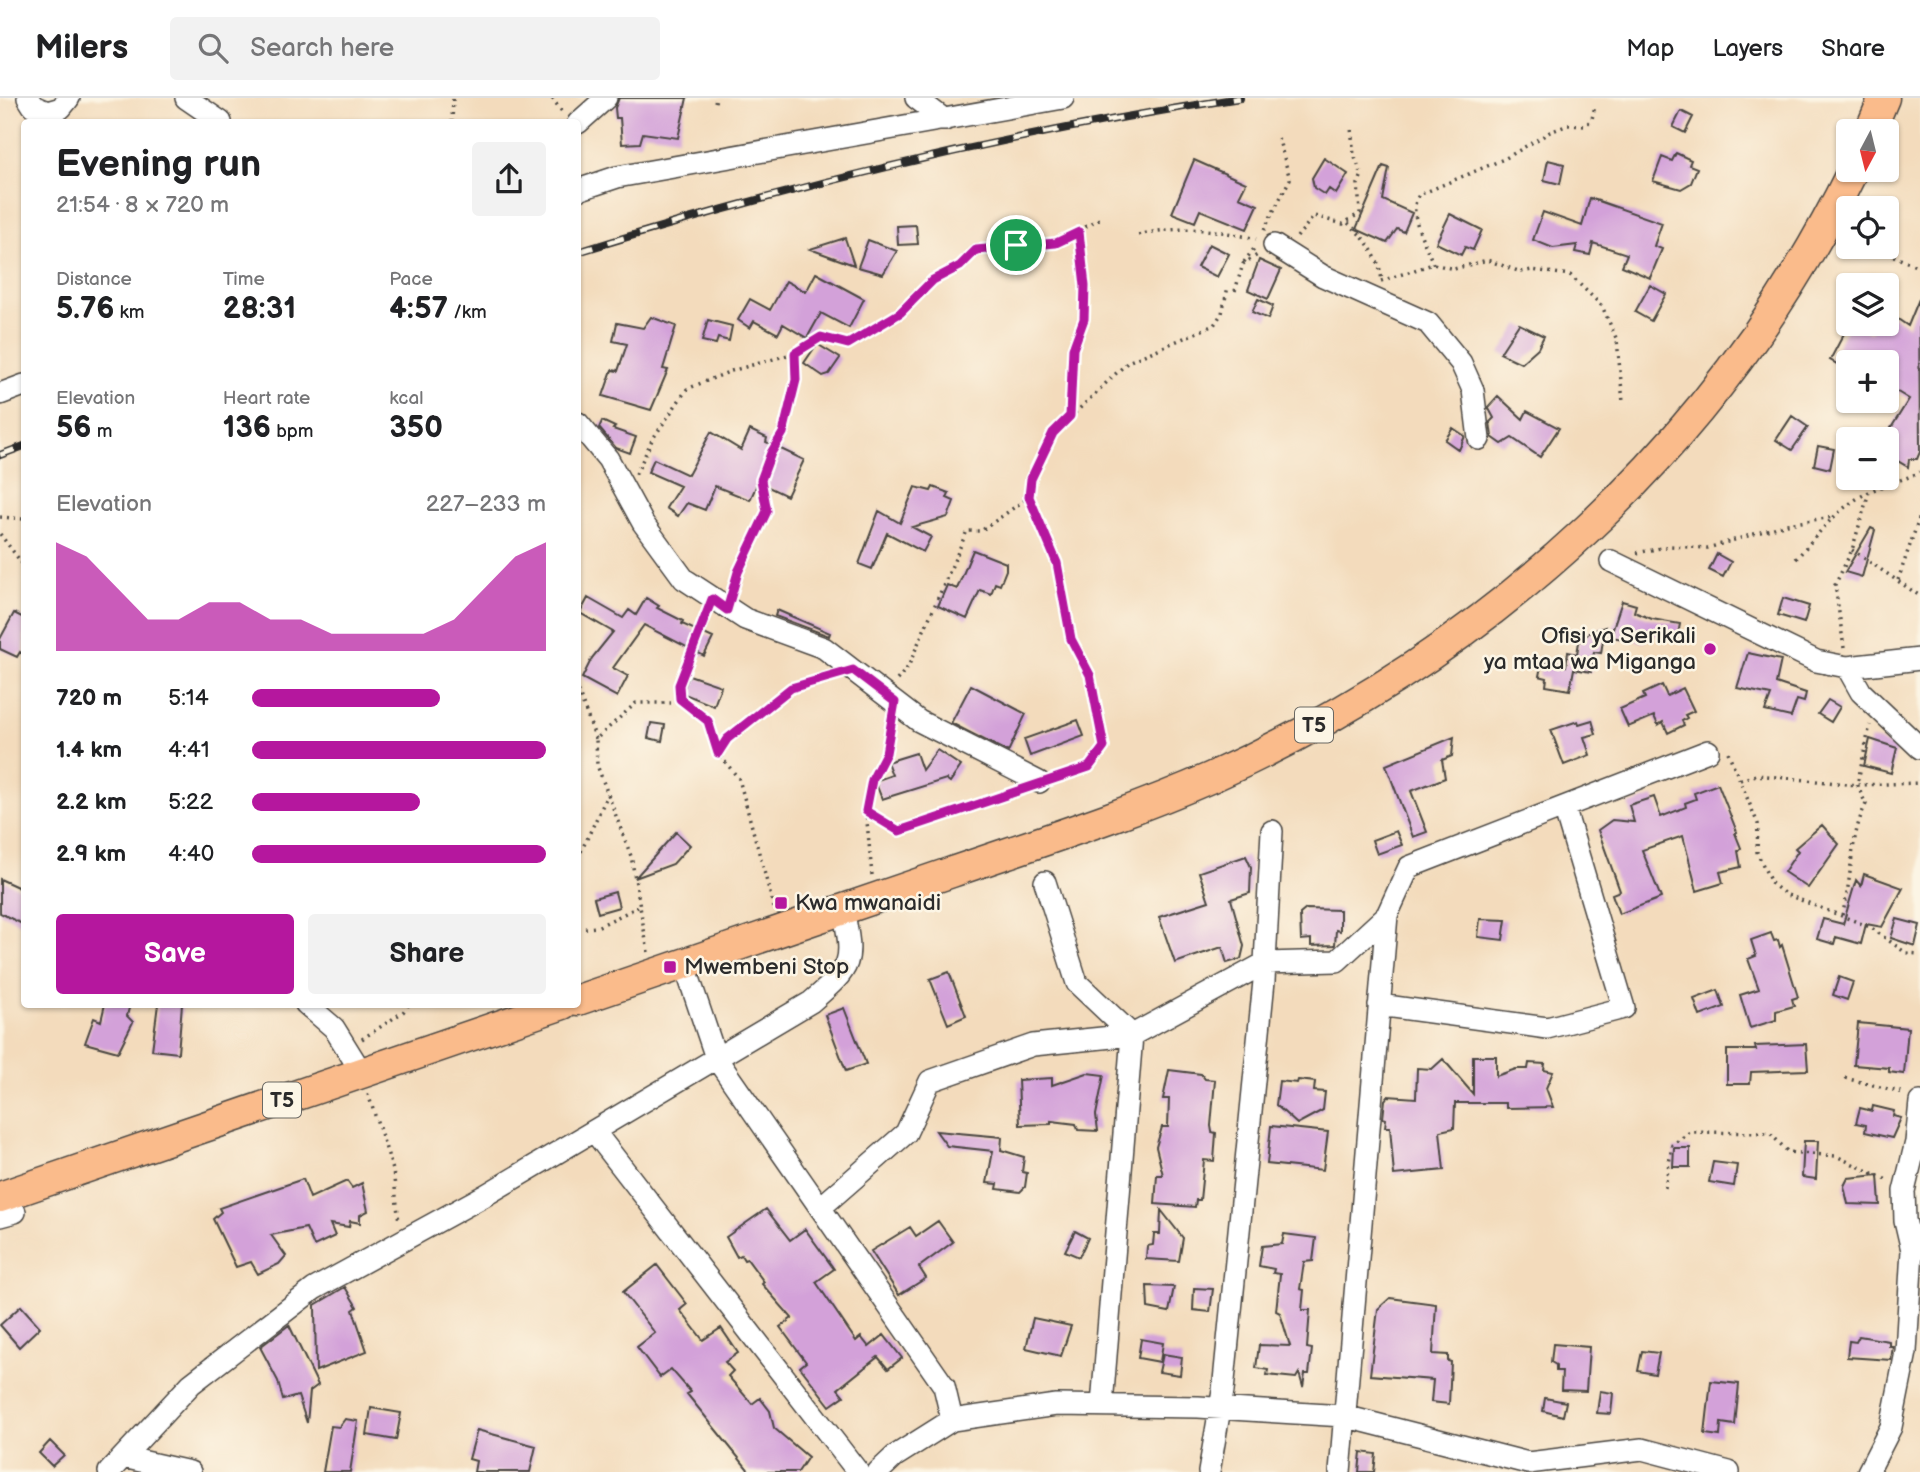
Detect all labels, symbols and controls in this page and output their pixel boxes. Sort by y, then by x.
search box [170,17,660,80]
text: Milers [35,28,128,68]
icon: search [194,29,232,67]
text: Search here [250,33,394,64]
text: Map [1626,34,1674,63]
text: Layers [1712,34,1783,63]
text: Share [1821,34,1885,63]
north arrow [1836,119,1899,182]
map controls [1836,119,1899,490]
text: Evening run [56,142,261,187]
button: share [472,142,546,216]
text: 21:54 · 8 × 720 m [56,191,229,219]
button: locate [1836,196,1899,259]
pin [986,215,1046,275]
icon: arrive [997,226,1035,264]
text: Distance [56,268,132,291]
text: Time [223,268,265,291]
text: Pace [389,268,433,291]
button: layers [1836,273,1899,336]
text: 5.76 [56,291,114,327]
text: 28:31 [223,291,296,327]
text: 4:57 [389,291,448,327]
text: km [114,301,145,324]
text: /km [448,301,487,324]
button: + [1836,350,1899,413]
text: Elevation [56,387,135,410]
text: Heart rate [223,387,310,410]
text: kcal [389,387,423,410]
text: 56 [56,410,92,446]
text: 136 [223,410,271,446]
text: 350 [389,410,443,446]
text: m [92,420,112,443]
text: bpm [271,420,314,443]
button: − [1836,427,1899,490]
text: Elevation [56,490,152,518]
text: 227–233 m [426,490,546,518]
place label: Ofisi ya Serikali ya mtaa wa Miganga [1483,622,1696,676]
marker: Ofisi ya Serikali ya mtaa wa Miganga [1702,641,1718,657]
text: 720 m [56,684,122,712]
text: 5:14 [168,684,209,712]
road number: T5 [1295,708,1333,742]
text: 1.4 km [56,736,122,764]
text: 4:41 [168,736,210,764]
text: 2.2 km [56,788,127,816]
text: 5:22 [168,788,213,816]
text: 2.9 km [56,840,126,868]
text: 4:40 [168,840,214,868]
place label: Kwa mwanaidi [795,889,941,917]
marker: Kwa mwanaidi [773,895,789,911]
button: Save [56,914,294,994]
button: Share [308,914,546,994]
place label: Mwembeni Stop [684,953,849,981]
marker: Mwembeni Stop [662,959,678,975]
road number: T5 [263,1082,301,1118]

